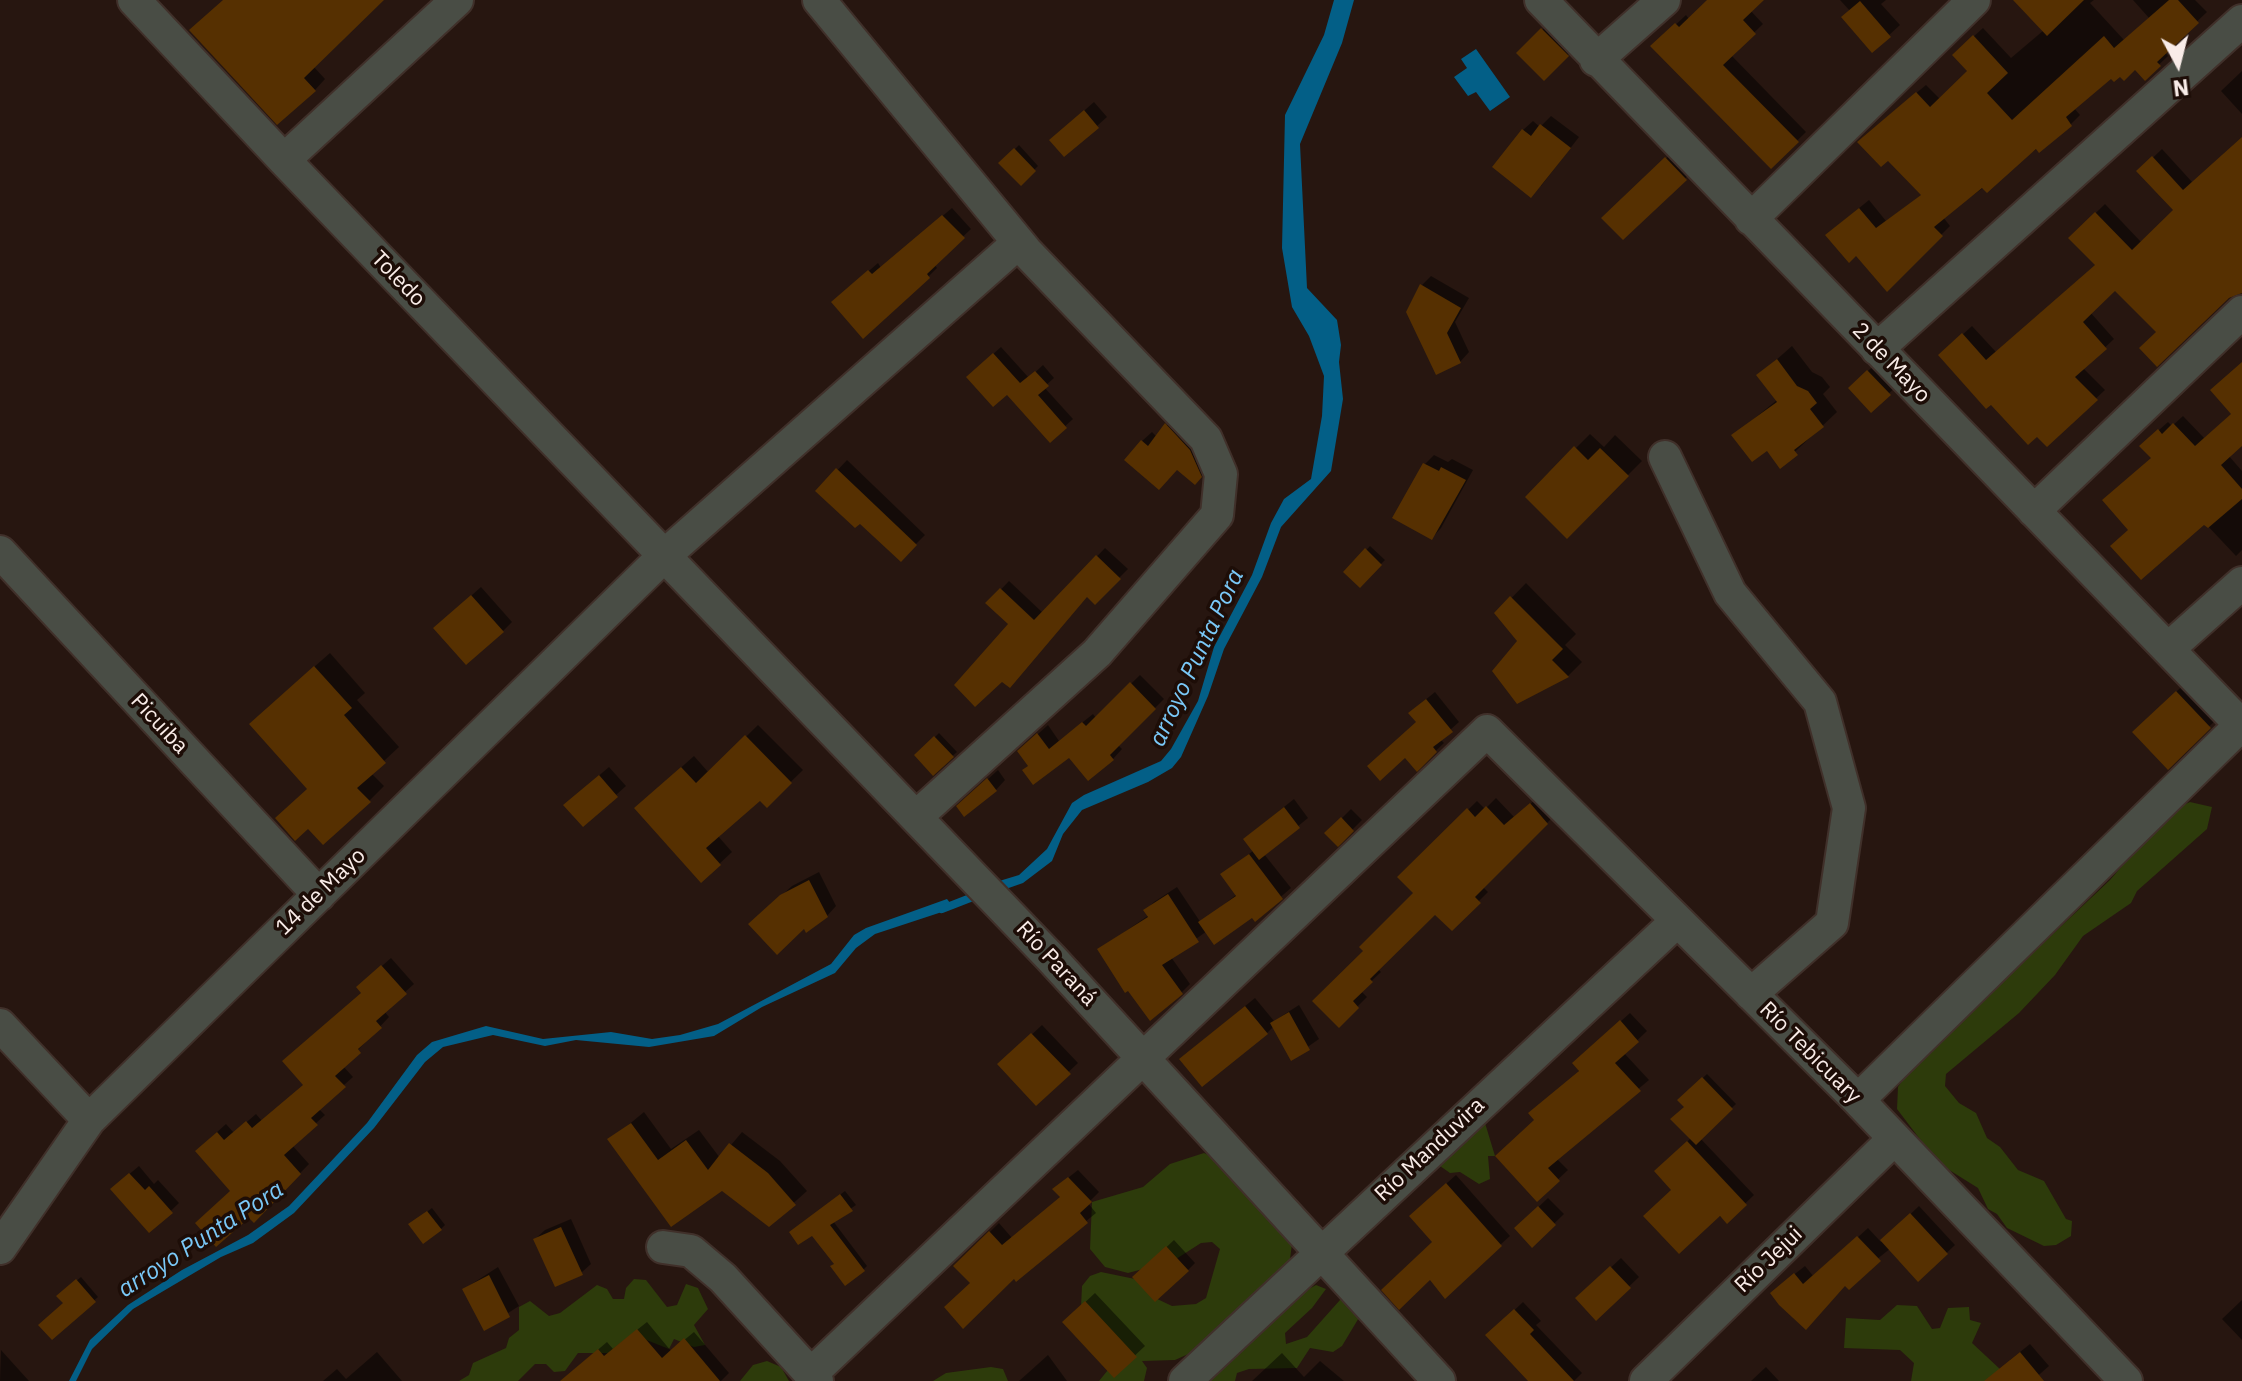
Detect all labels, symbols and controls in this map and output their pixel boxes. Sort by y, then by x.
north arrow [2138,24,2218,104]
text: N [2171,73,2191,104]
street label: Toledo [365,246,431,312]
street label: 2 de Mayo [1846,317,1936,409]
water label: arroyo Punta Pora [1143,565,1251,751]
street label: Picuiba [125,689,193,759]
street label: 14 de Mayo [271,843,371,941]
street label: Río Paraná [1010,916,1102,1012]
street label: Río Tebicuary [1754,997,1866,1109]
street label: Río Manduvira [1370,1092,1490,1208]
water label: arroyo Punta Pora [113,1176,289,1304]
street label: Río Jejui [1730,1221,1808,1299]

